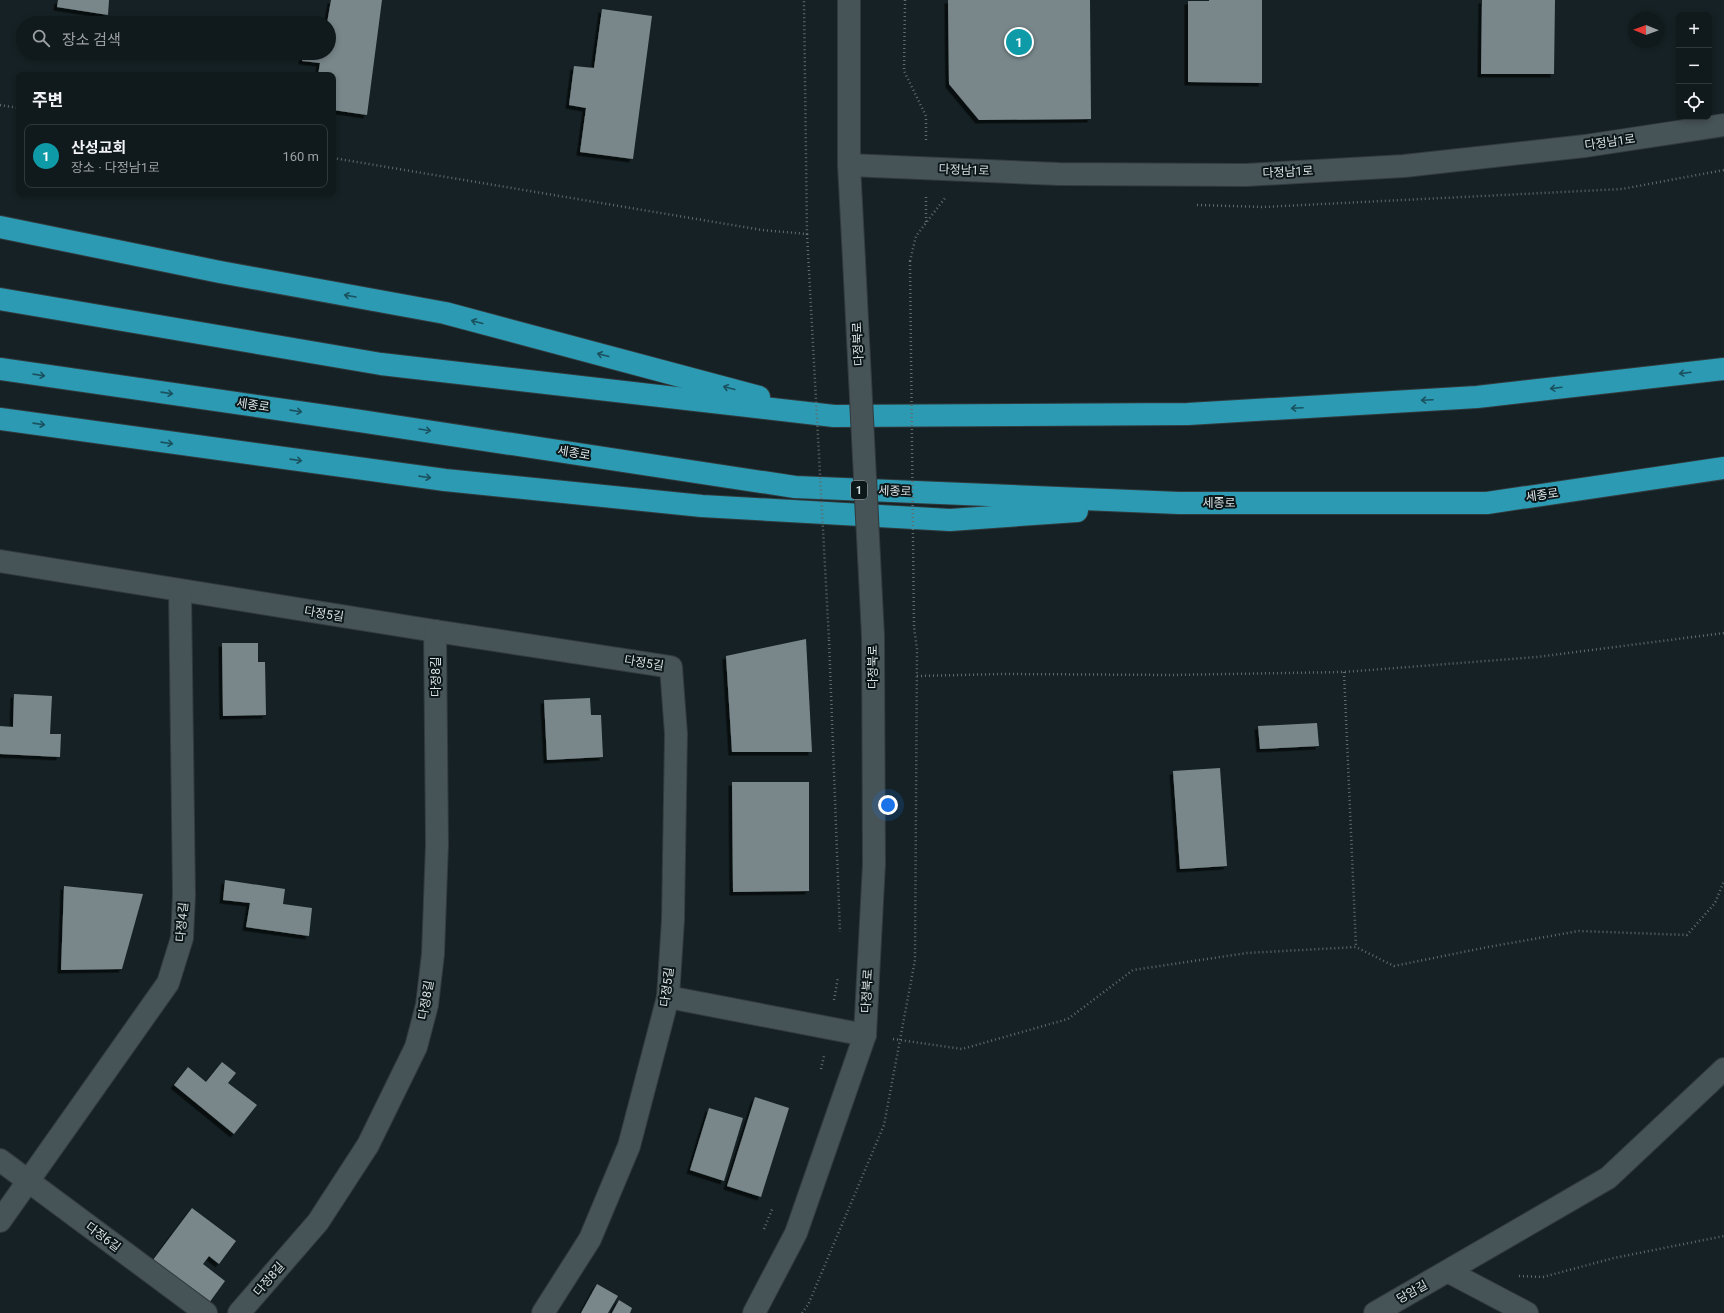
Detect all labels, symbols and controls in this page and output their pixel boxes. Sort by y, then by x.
north arrow [1628,12,1664,48]
map controls [1676,12,1712,120]
button: + [1676,12,1712,48]
search box [16,16,336,60]
icon: search [30,27,52,49]
pin: 1 [1006,27,1032,57]
text: 장소 검색 [62,31,121,49]
button: − [1676,48,1712,84]
button: locate [1676,84,1712,120]
text: 주변 [32,90,63,110]
street label: 다정남1로 [1584,132,1636,152]
text: 산성교회 [71,139,126,157]
text: 1 [42,149,50,164]
text: 160 m [282,149,319,164]
text: 장소 · 다정남1로 [71,160,160,175]
street label: 다정남1로 [938,162,990,178]
street label: 다정남1로 [1262,164,1314,180]
one-way arrow [344,292,357,300]
one-way arrow [471,317,484,325]
street label: 다정북로 [850,322,866,366]
one-way arrow [597,351,610,358]
one-way arrow [1679,370,1692,377]
one-way arrow [32,371,45,379]
one-way arrow [722,384,735,392]
one-way arrow [1550,384,1563,392]
one-way arrow [160,389,173,397]
street label: 세종로 [236,396,270,414]
one-way arrow [1421,397,1434,404]
one-way arrow [1291,404,1304,411]
one-way arrow [289,407,302,415]
one-way arrow [32,420,45,428]
one-way arrow [418,426,431,434]
one-way arrow [160,439,173,447]
street label: 세종로 [557,443,591,463]
one-way arrow [289,456,302,464]
one-way arrow [418,473,431,481]
road number: 1 [851,481,867,499]
street label: 세종로 [878,483,912,499]
street label: 세종로 [1525,486,1559,504]
street label: 세종로 [1202,496,1236,510]
street label: 다정5길 [303,604,345,624]
street label: 다정북로 [866,645,880,689]
street label: 다정5길 [623,653,665,673]
street label: 다정8길 [429,657,443,697]
your location [878,795,898,815]
street label: 다정4길 [173,902,191,942]
street label: 다정5길 [658,966,676,1008]
street label: 다정북로 [859,969,875,1013]
street label: 다정8길 [416,979,436,1021]
street label: 다정6길 [83,1219,123,1255]
street label: 다정8길 [251,1259,287,1299]
street label: 당암길 [1394,1278,1430,1306]

